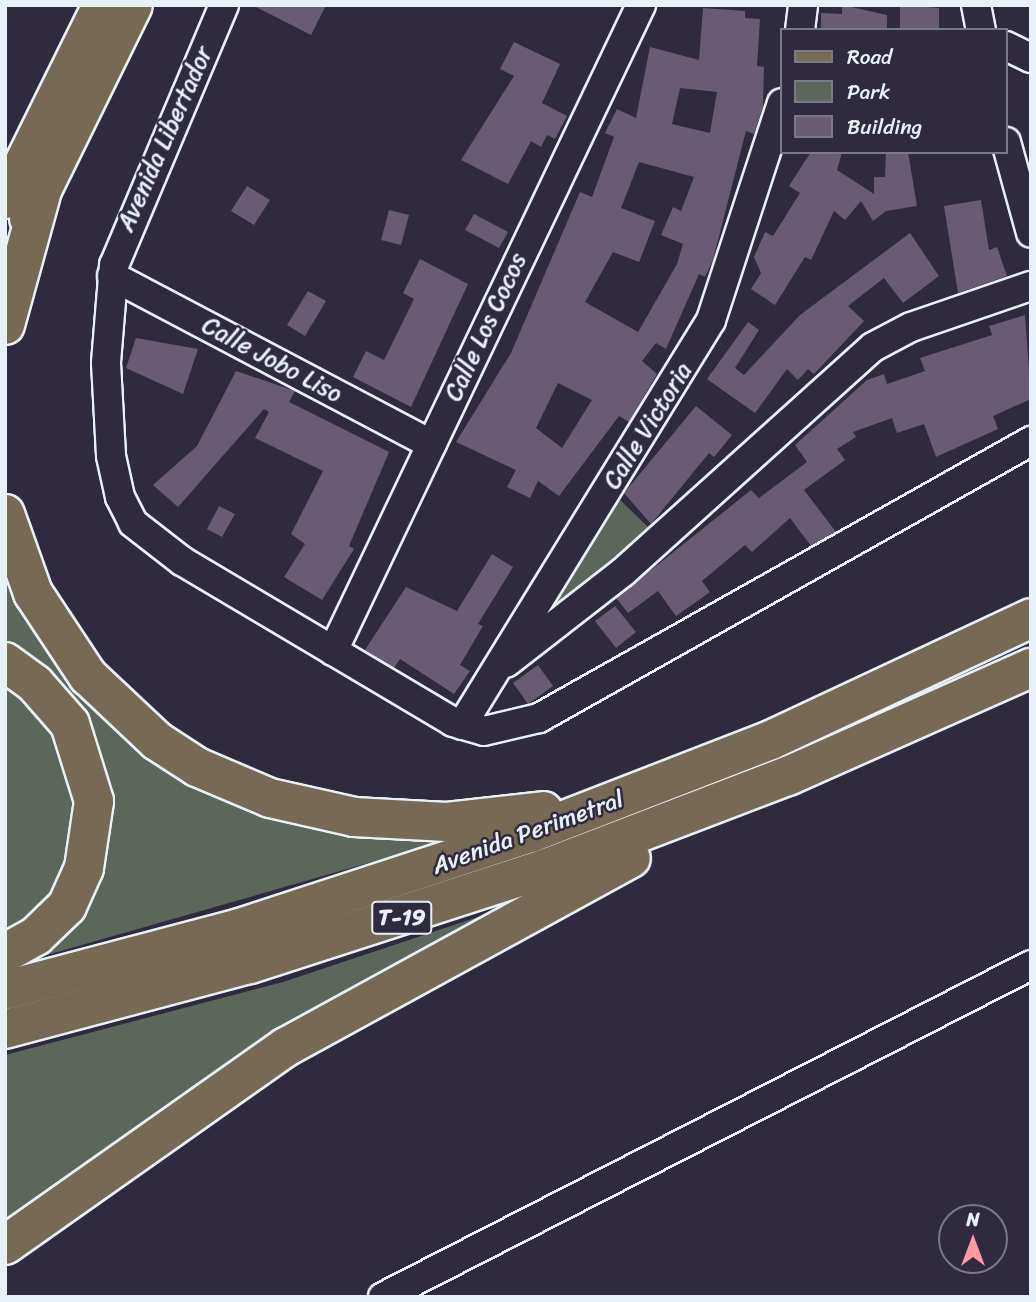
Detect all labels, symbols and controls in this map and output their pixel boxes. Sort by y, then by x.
legend [780,28,1008,154]
text: Road [847,38,892,76]
street label: Avenida Libertador [111,42,219,236]
text: Park [847,73,890,111]
text: Building [847,108,922,146]
street label: Calle Los Cocos [439,247,533,407]
street label: Calle Jobo Liso [197,311,347,409]
street label: Calle Victoria [598,358,698,494]
street label: Avenida Perimetral [428,785,628,881]
road number: T-19 [370,898,434,937]
text: N [966,1203,980,1236]
north arrow [938,1204,1008,1274]

